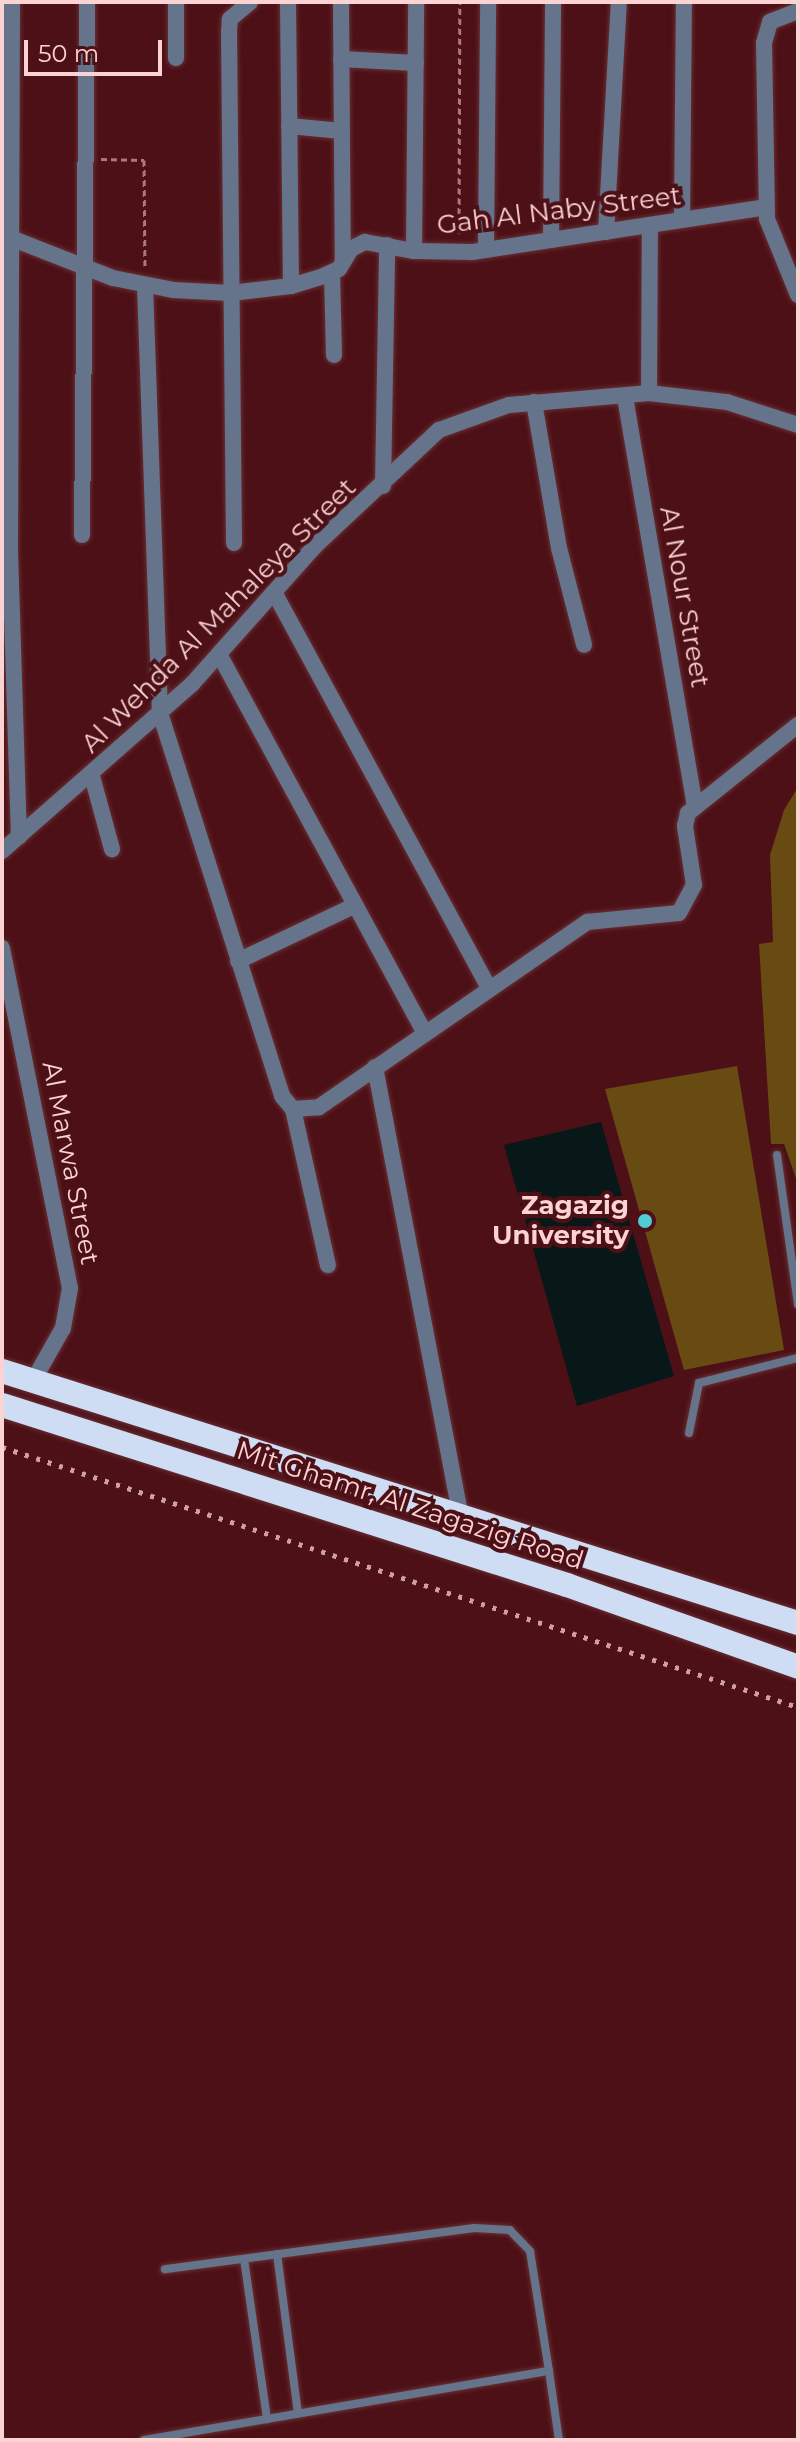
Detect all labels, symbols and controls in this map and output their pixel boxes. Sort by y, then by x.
scale bar [28,24,166,74]
text: 50 m [38,39,99,68]
street label: Gah Al Naby Street [435,181,683,241]
street label: Al Wehda Al Mahaleya Street [75,472,363,760]
street label: Al Nour Street [653,504,715,690]
street label: Al Marwa Street [35,1059,105,1267]
place label: Zagazig University [492,1190,629,1252]
marker: Zagazig University [636,1212,654,1230]
street label: Mit Ghamr, Al Zagazig Road [233,1435,587,1577]

